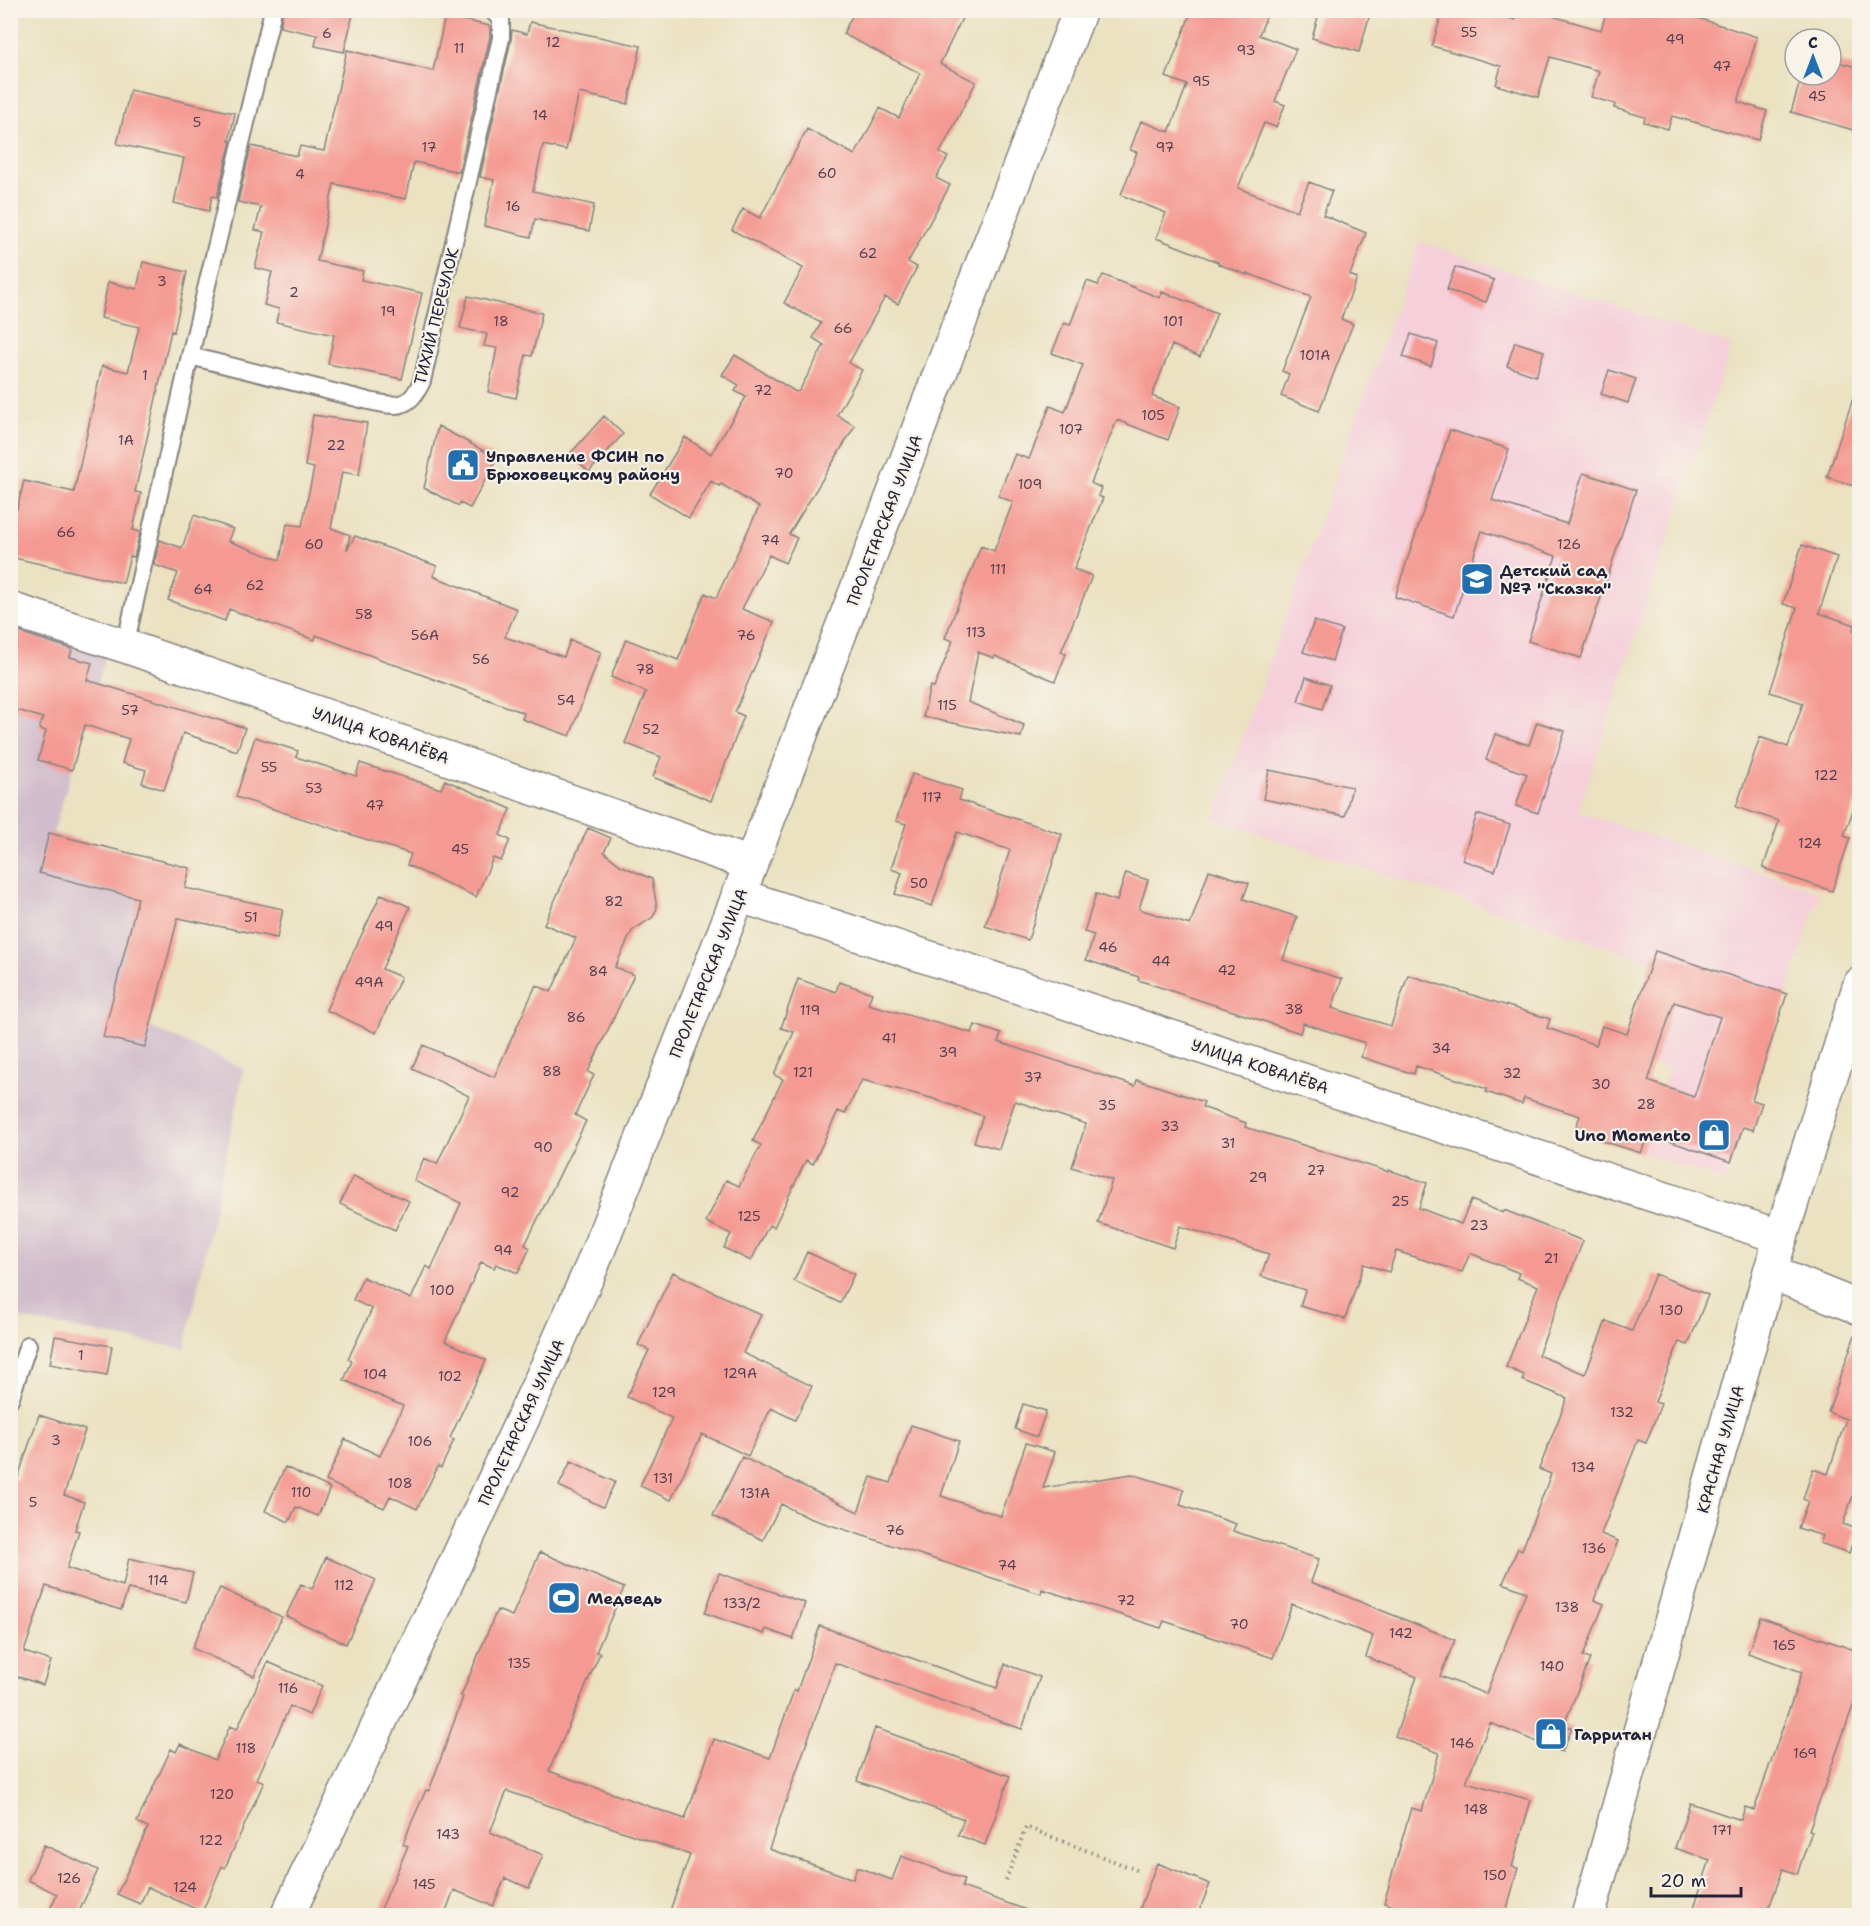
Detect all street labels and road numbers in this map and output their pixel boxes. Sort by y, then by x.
street label: ТИХИЙ ПЕРЕУЛОК [409,245,464,387]
street label: ПРОЛЕТАРСКАЯ УЛИЦА [842,432,927,609]
street label: УЛИЦА КОВАЛЁВА [310,702,452,769]
street label: ПРОЛЕТАРСКАЯ УЛИЦА [665,885,752,1061]
street label: УЛИЦА КОВАЛЁВА [1188,1034,1331,1099]
street label: ПРОЛЕТАРСКАЯ УЛИЦА [474,1336,569,1509]
street label: КРАСНАЯ УЛИЦА [1692,1383,1749,1516]

